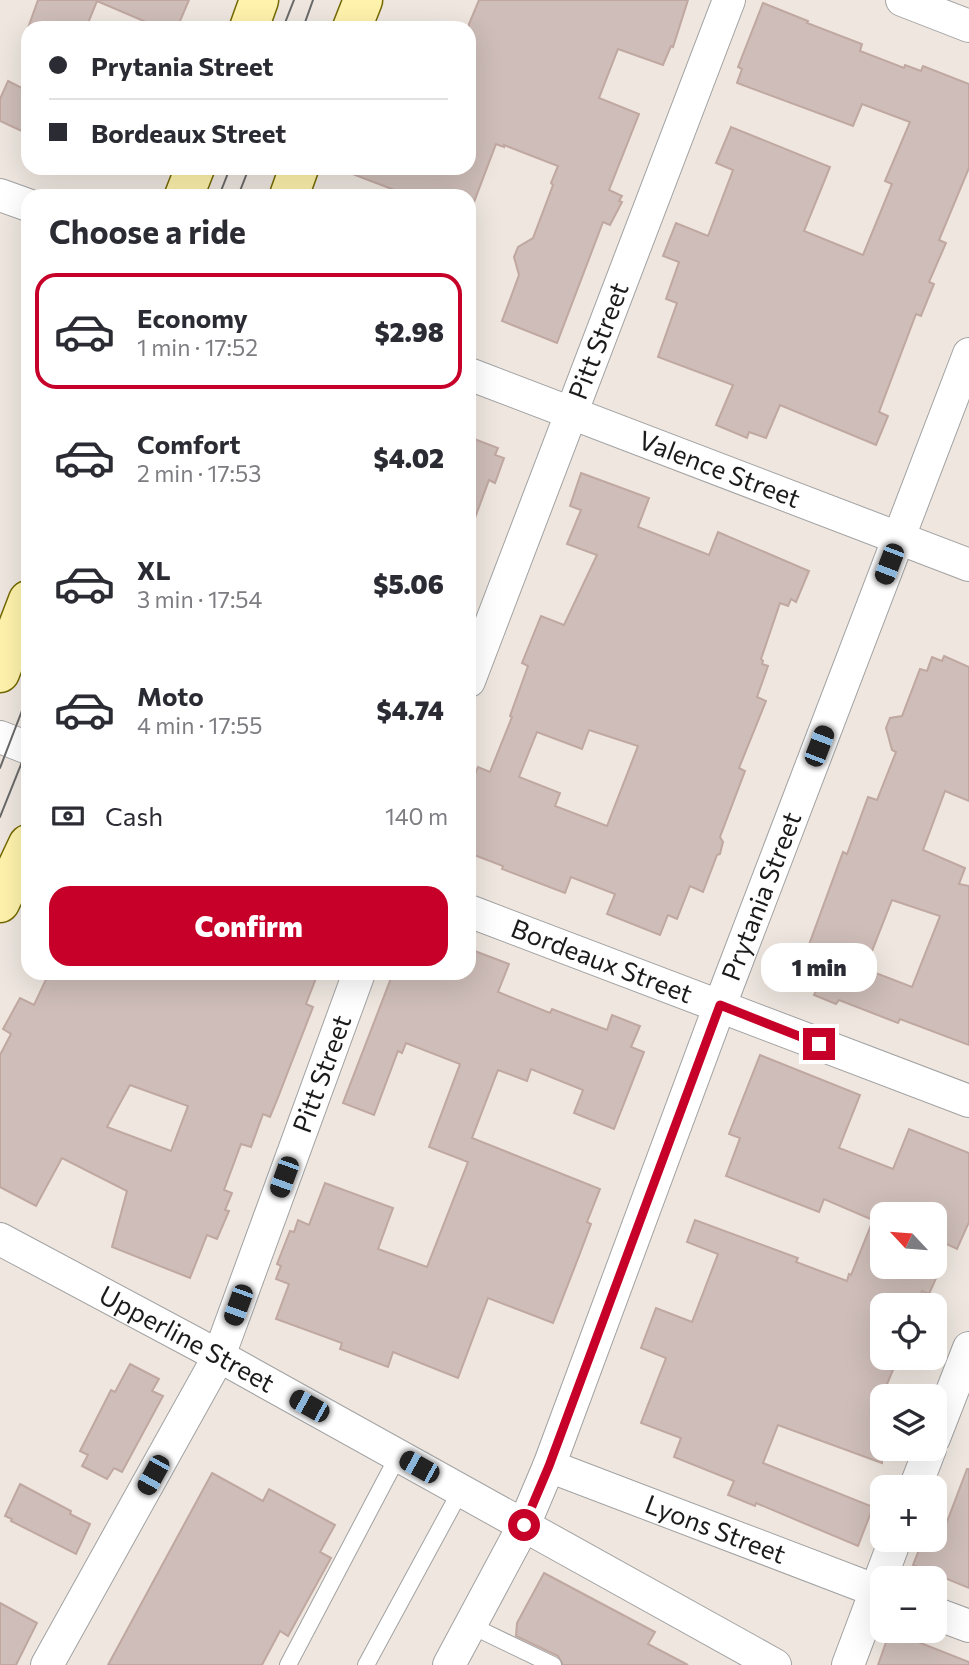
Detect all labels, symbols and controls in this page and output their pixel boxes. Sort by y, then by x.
text: Prytania Street [91,50,273,81]
text: Bordeaux Street [91,117,286,148]
text: Choose a ride [49,211,246,251]
street label: Pitt Street [561,277,634,403]
icon: car [53,300,116,363]
text: Economy [137,302,248,333]
text: $2.98 [374,316,444,347]
text: 1 min · 17:52 [137,333,258,361]
street label: Valence Street [635,423,805,513]
icon: car [53,426,116,489]
text: Comfort [137,428,240,459]
text: $4.02 [374,442,444,473]
text: 2 min · 17:53 [137,459,261,487]
car [872,541,907,587]
icon: car [53,552,116,615]
text: XL [137,554,171,585]
text: $5.06 [373,568,444,599]
text: 3 min · 17:54 [137,585,262,613]
icon: car [53,678,116,741]
text: Moto [137,680,204,711]
text: $4.74 [377,694,444,725]
text: 4 min · 17:55 [137,711,262,739]
car [802,723,837,769]
icon: cash [49,797,87,835]
text: Cash [105,800,163,831]
text: 140 m [385,802,448,830]
street label: Prytania Street [714,807,806,984]
button: Confirm [49,886,448,966]
street label: Bordeaux Street [507,912,697,1009]
callout: 1 min [761,942,877,992]
text: 1 min [791,953,847,981]
street label: Pitt Street [285,1010,356,1136]
route end [803,1028,835,1060]
car [267,1154,302,1200]
north arrow [870,1202,947,1279]
map controls [870,1202,947,1643]
street label: Upperline Street [95,1278,280,1398]
car [221,1282,256,1328]
button: locate [870,1293,947,1370]
button: layers [870,1384,947,1461]
car [286,1387,333,1425]
car [396,1448,443,1486]
car [134,1452,173,1498]
button: + [870,1475,947,1552]
street label: Lyons Street [641,1487,791,1569]
route start [508,1509,540,1541]
button: − [870,1566,947,1643]

